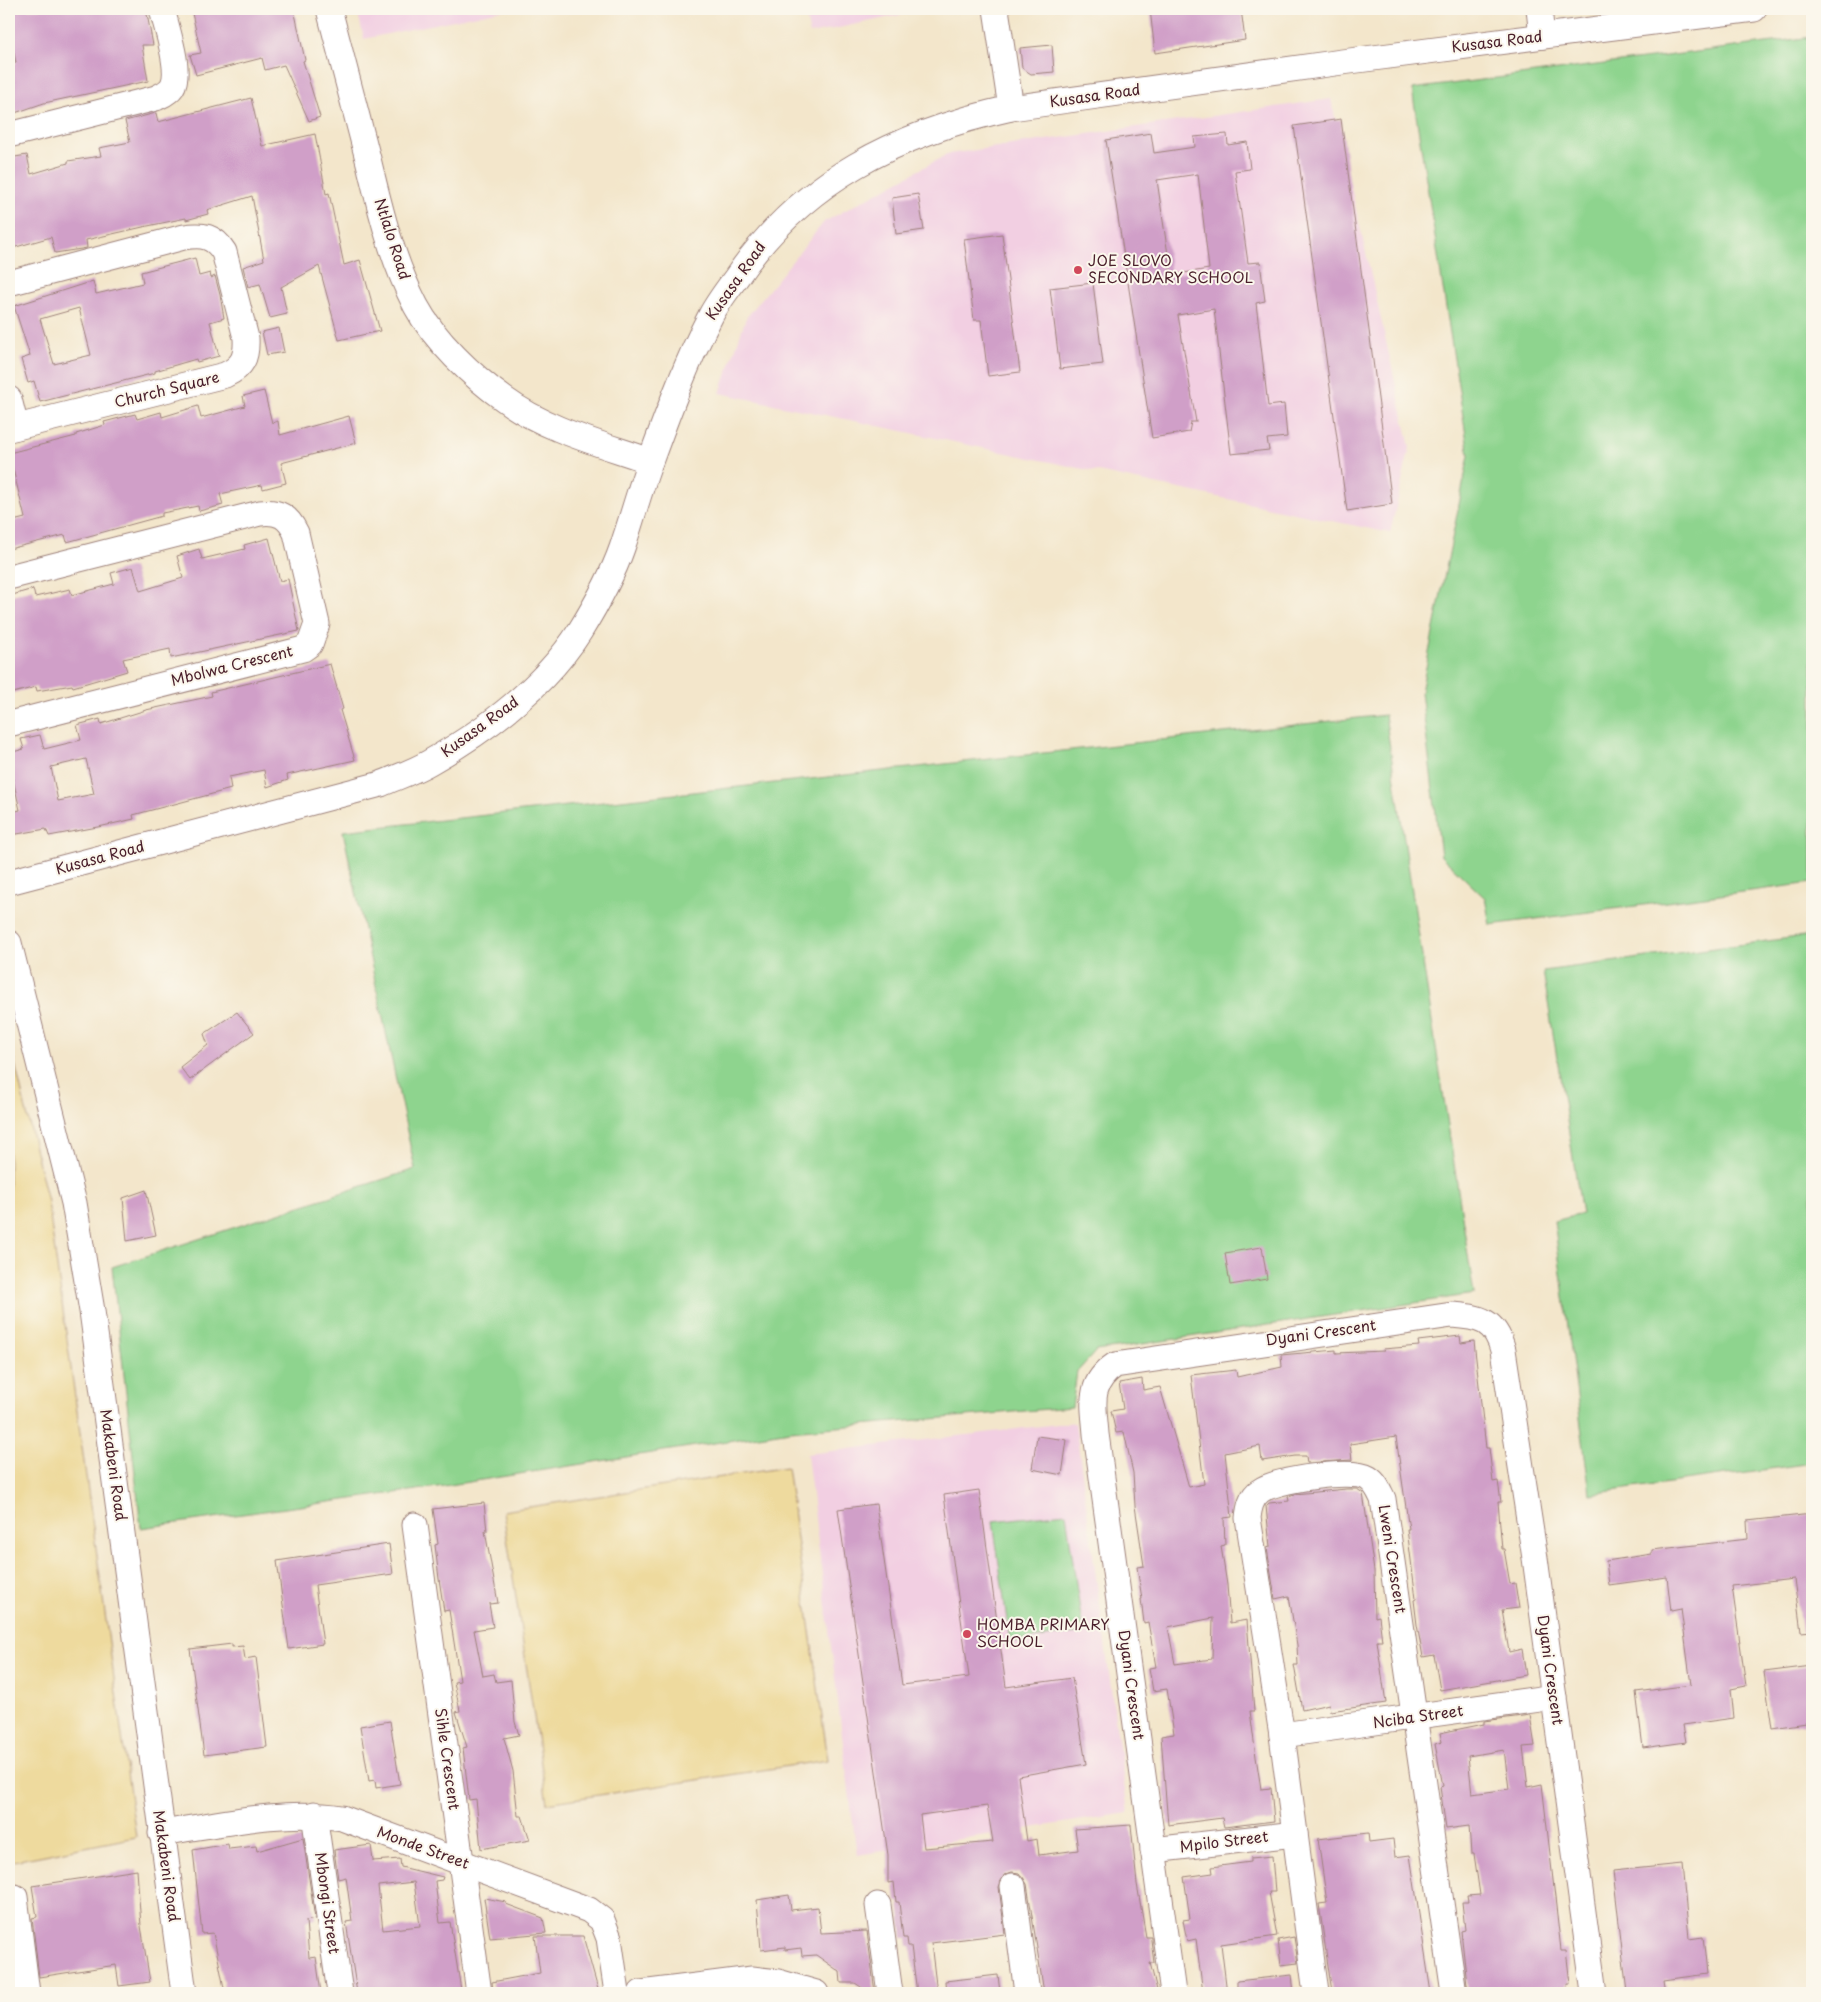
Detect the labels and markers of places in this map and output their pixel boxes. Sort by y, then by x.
place label: JOE SLOVO SECONDARY SCHOOL [1088,248,1254,288]
marker: JOE SLOVO SECONDARY SCHOOL [1072,264,1084,276]
place label: HOMBA PRIMARY SCHOOL [977,1612,1110,1652]
marker: HOMBA PRIMARY SCHOOL [961,1628,973,1640]

